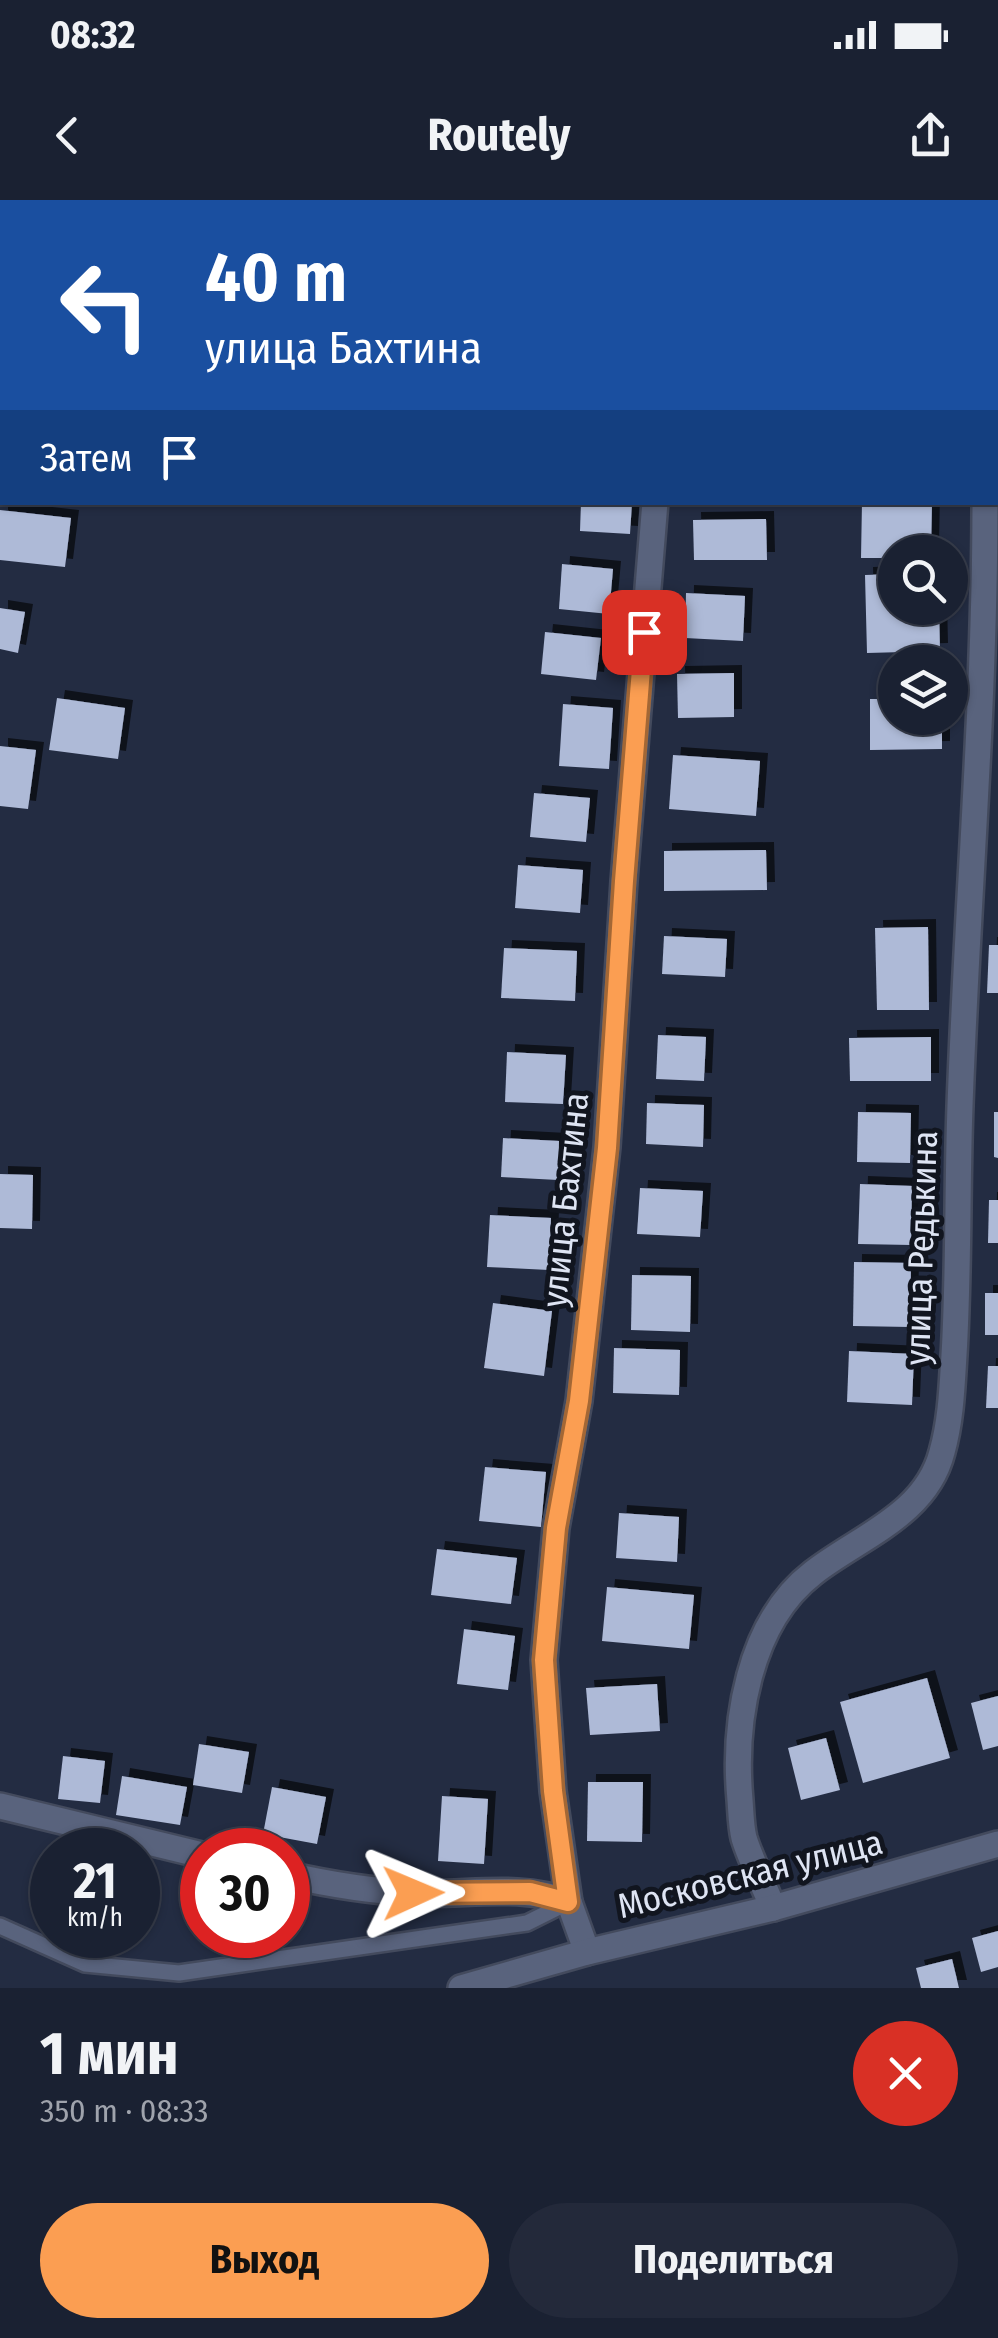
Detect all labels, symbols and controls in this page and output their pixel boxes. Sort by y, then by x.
text: 08:32 [50,12,135,58]
icon: back [40,108,95,163]
text: Routely [427,108,571,162]
icon: share [903,108,958,163]
text: 40 m [205,236,347,320]
icon: left [40,240,170,370]
text: улица Бахтина [205,321,482,375]
icon: arrive [152,430,207,485]
text: Затем [40,435,132,481]
map controls [878,535,968,735]
button: search [878,535,968,625]
pin [602,590,687,675]
icon: arrive [617,605,672,660]
button: layers [878,645,968,735]
street label: улица Бахтина [533,1091,597,1309]
street label: улица Редькина [896,1130,946,1366]
street label: Московская улица [613,1821,887,1927]
speed limit sign: 30 [180,1828,310,1958]
position arrow [361,1841,465,1945]
text: 21 [73,1851,117,1911]
text: km/h [67,1903,123,1933]
text: 1 мин [40,2018,179,2090]
button: close [853,2021,958,2126]
text: 350 m · 08:33 [40,2092,208,2130]
button: Выход [40,2203,489,2318]
button: Поделиться [509,2203,958,2318]

